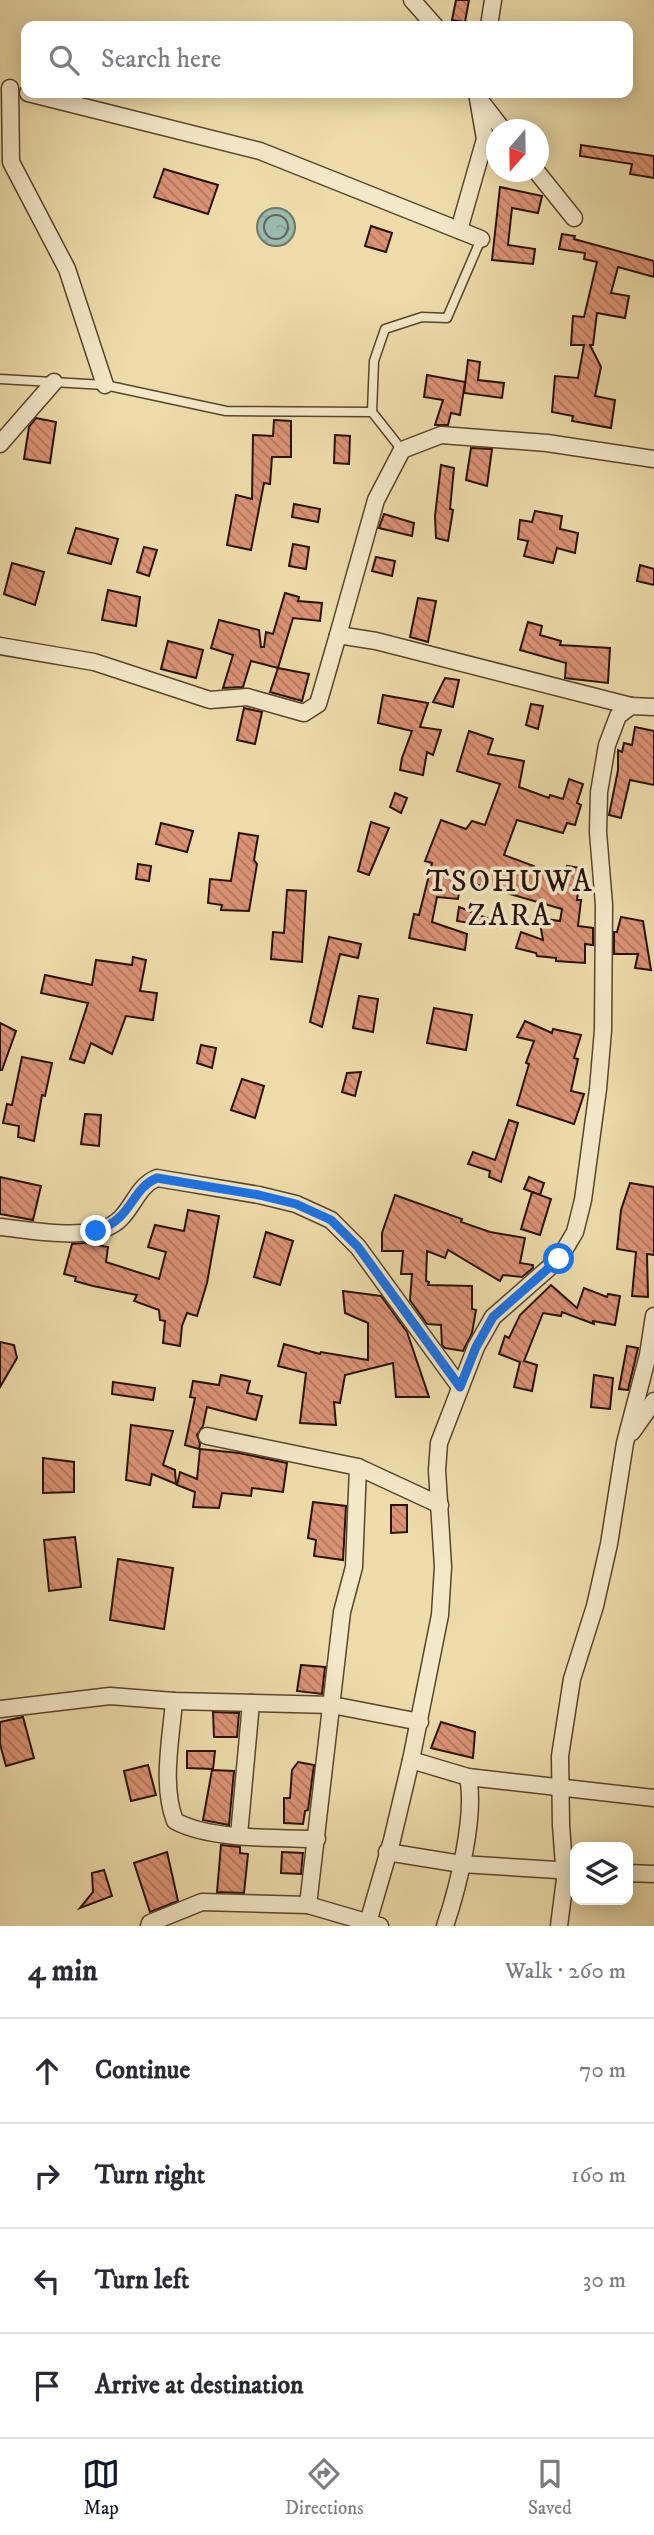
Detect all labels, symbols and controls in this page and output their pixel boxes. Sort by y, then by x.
search box [21,21,633,98]
icon: search [45,41,83,79]
text: Search here [101,43,221,76]
north arrow [486,119,549,182]
district label: TSOHUWA ZARA [426,864,594,935]
route end [80,1215,111,1246]
route start [543,1243,574,1274]
map controls [570,1842,633,1905]
button: layers [570,1842,633,1905]
text: 4 min [28,1953,98,1990]
text: Walk · 260 m [505,1957,626,1986]
icon: ahead [28,2052,66,2090]
text: Continue [95,2054,190,2087]
text: 70 m [579,2056,626,2085]
icon: right [28,2157,66,2195]
text: Turn right [95,2159,205,2192]
text: 160 m [571,2161,626,2190]
icon: left [28,2262,66,2300]
text: Turn left [95,2264,189,2297]
text: 30 m [583,2266,626,2295]
icon: arrive [28,2367,66,2405]
text: Arrive at destination [95,2369,304,2402]
tab: Map [82,2455,120,2520]
tab: Directions [285,2455,364,2520]
tab: Saved [528,2455,572,2520]

